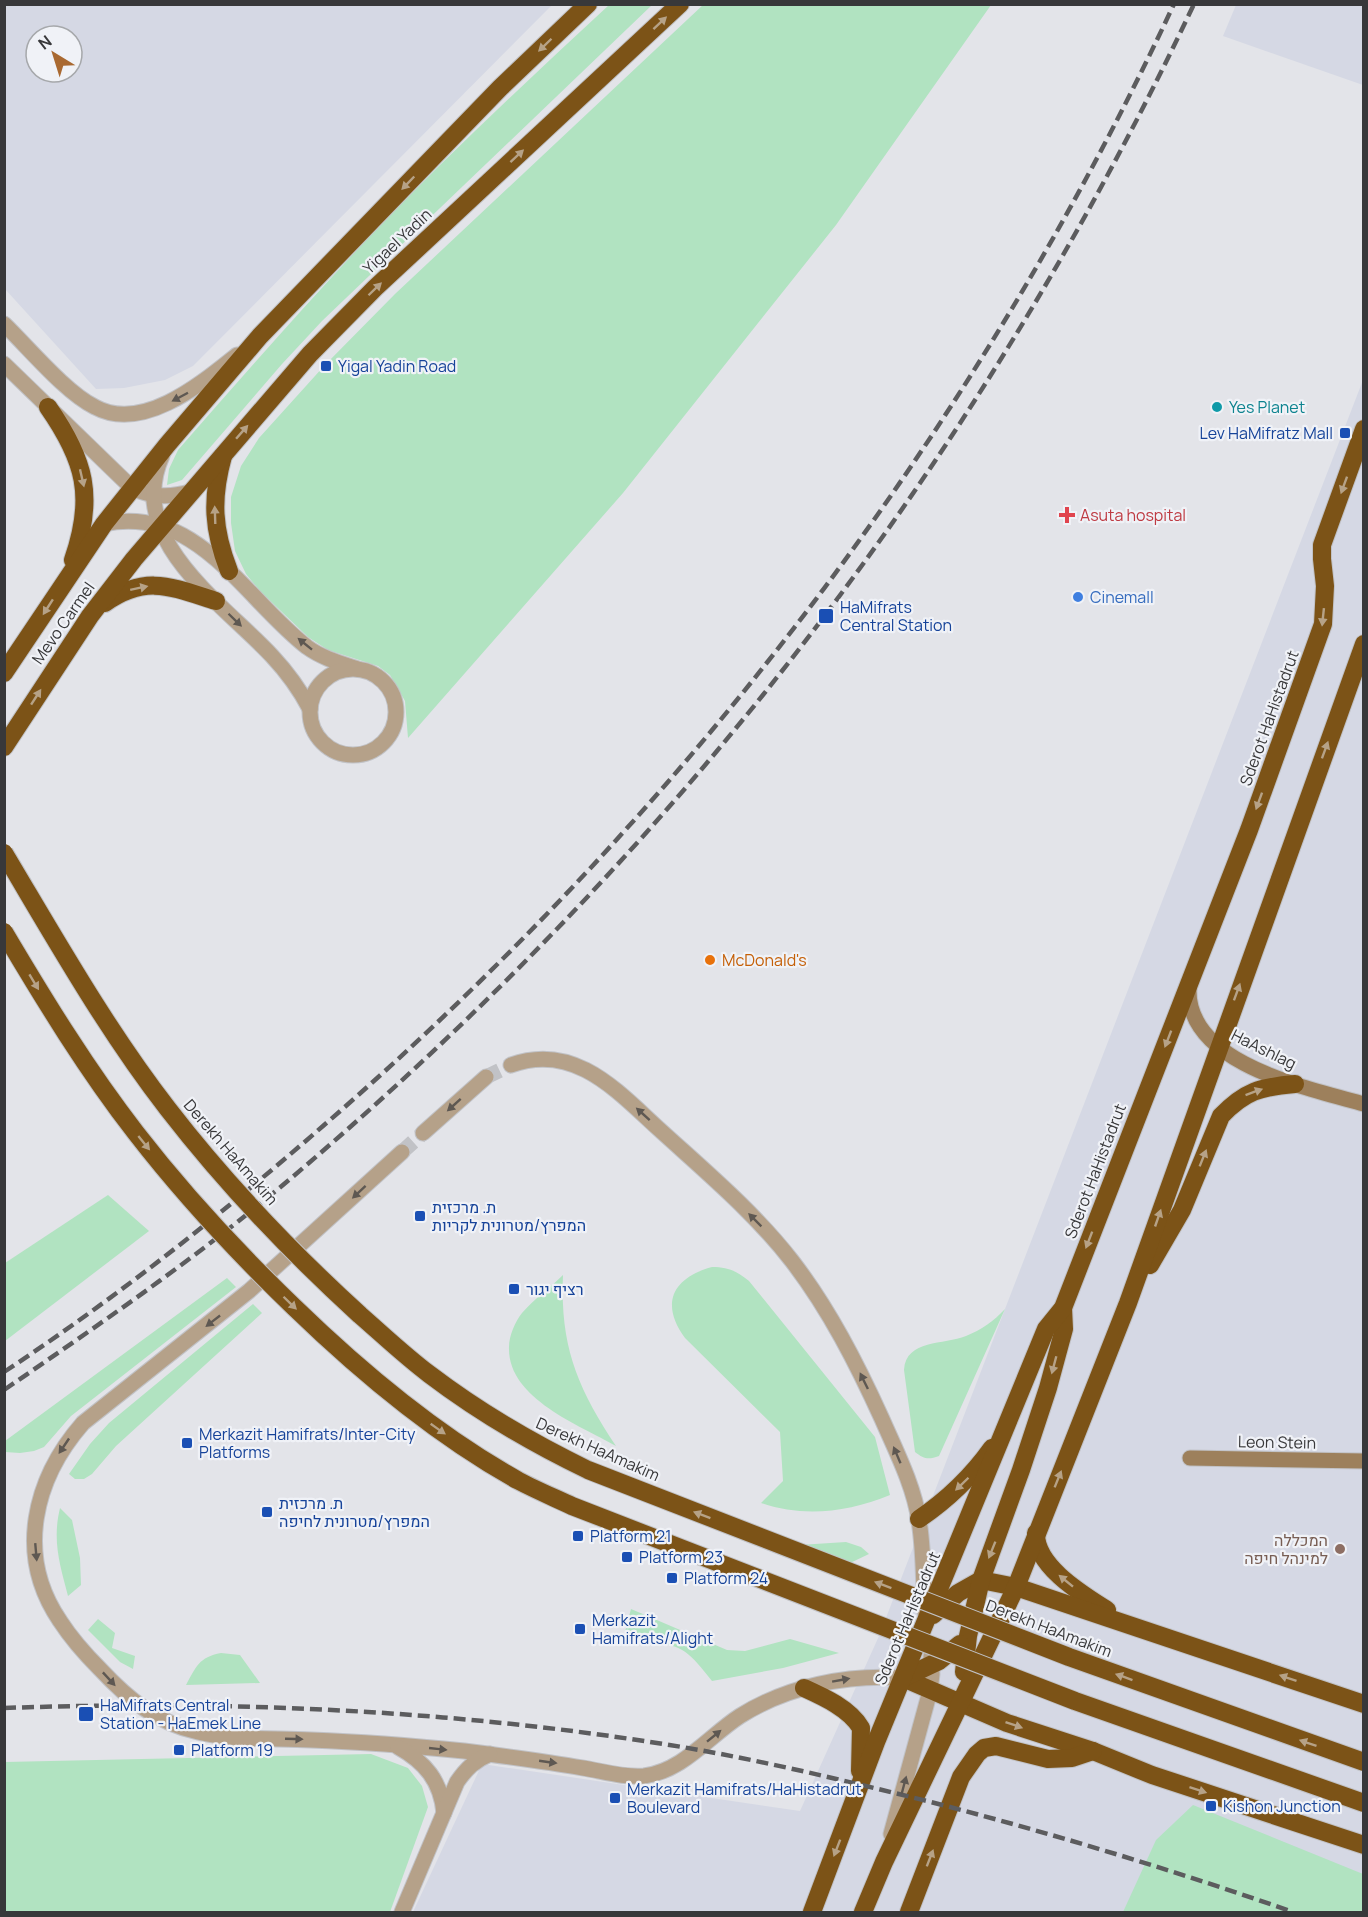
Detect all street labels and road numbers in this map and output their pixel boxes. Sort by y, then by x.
street label: Yigael Yadin [358,203,436,279]
street label: Mevo Carmel [27,578,99,668]
street label: Sderot HaHistadrut [1234,647,1304,789]
street label: HaAshlag [1228,1024,1300,1074]
street label: Derekh HaAmakim [179,1094,283,1210]
street label: Sderot HaHistadrut [1059,1100,1131,1242]
street label: Derekh HaAmakim [533,1412,663,1486]
street label: Leon Stein [1238,1430,1316,1454]
street label: Sderot HaHistadrut [869,1548,945,1688]
street label: Derekh HaAmakim [983,1594,1115,1662]

